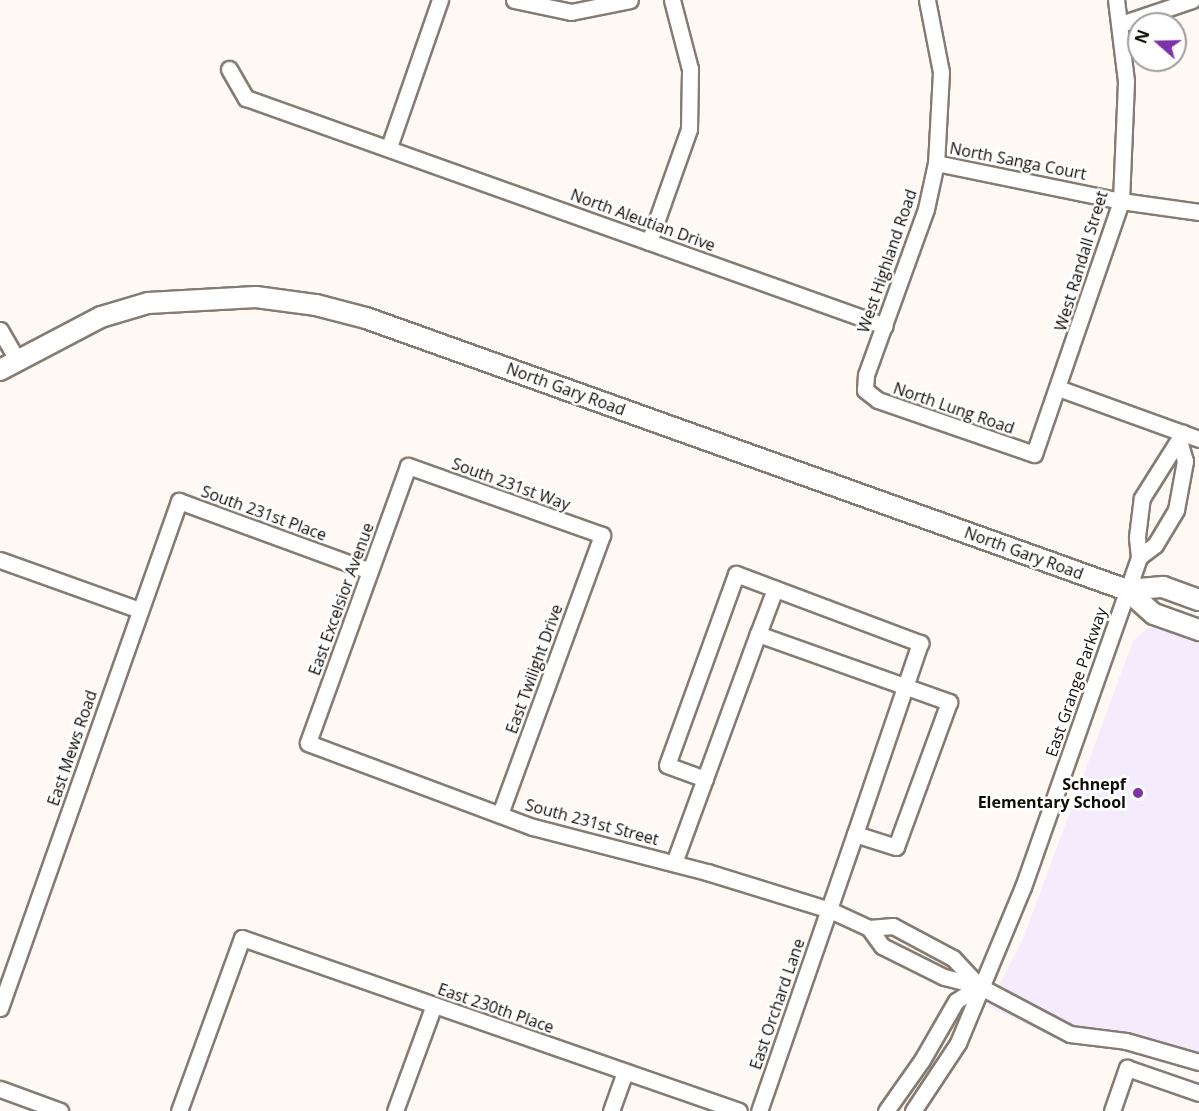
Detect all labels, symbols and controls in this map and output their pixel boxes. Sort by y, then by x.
north arrow [1127,12,1187,72]
text: N [1129,27,1155,46]
street label: North Sanga Court [948,138,1088,184]
street label: North Aleutian Drive [568,185,718,255]
street label: West Highland Road [853,187,921,335]
street label: West Randall Street [1051,189,1111,333]
street label: North Gary Road [504,359,628,419]
street label: North Lung Road [891,378,1017,438]
street label: South 231st Way [449,454,573,514]
street label: South 231st Place [199,481,329,545]
street label: East Excelsior Avenue [304,520,378,678]
street label: North Gary Road [962,523,1086,583]
street label: East Twilight Drive [502,602,566,736]
street label: East Grange Parkway [1041,605,1111,759]
street label: East Mews Road [43,688,101,808]
place label: Schnepf Elementary School [978,774,1126,812]
marker: Schnepf Elementary School [1131,786,1145,800]
street label: South 231st Street [523,795,661,849]
street label: East Orchard Lane [746,936,808,1072]
street label: East 230th Place [435,979,557,1037]

